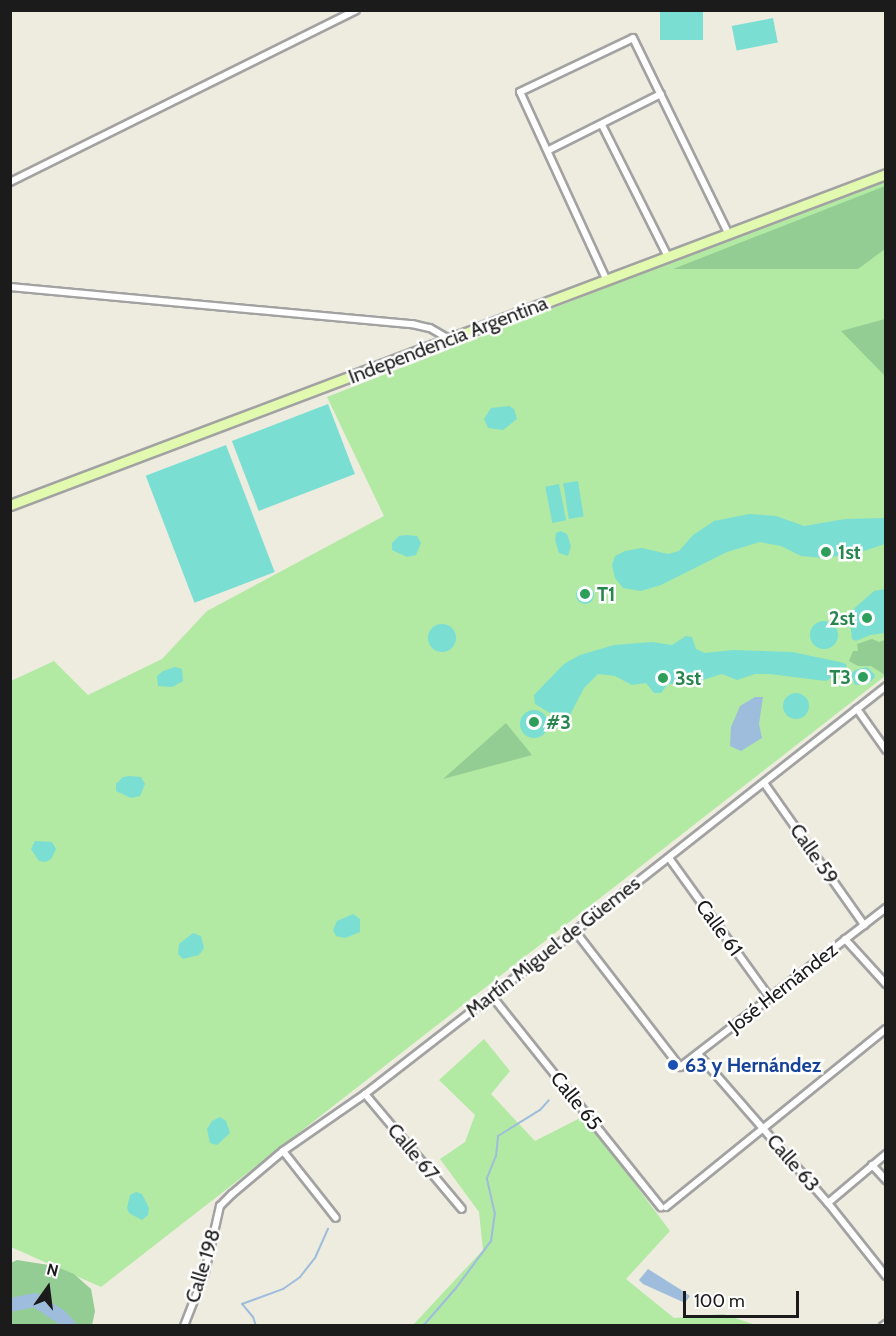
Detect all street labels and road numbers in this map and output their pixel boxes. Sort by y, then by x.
street label: Independencia Argentina [345,291,551,389]
street label: Calle 59 [785,819,843,889]
street label: Martín Miguel de Güemes [461,871,645,1023]
street label: Calle 61 [691,895,747,961]
street label: José Hernández [724,938,842,1038]
street label: Calle 65 [545,1067,607,1135]
street label: Calle 67 [382,1119,444,1185]
street label: Calle 63 [762,1129,824,1197]
street label: Calle 198 [180,1226,226,1306]

